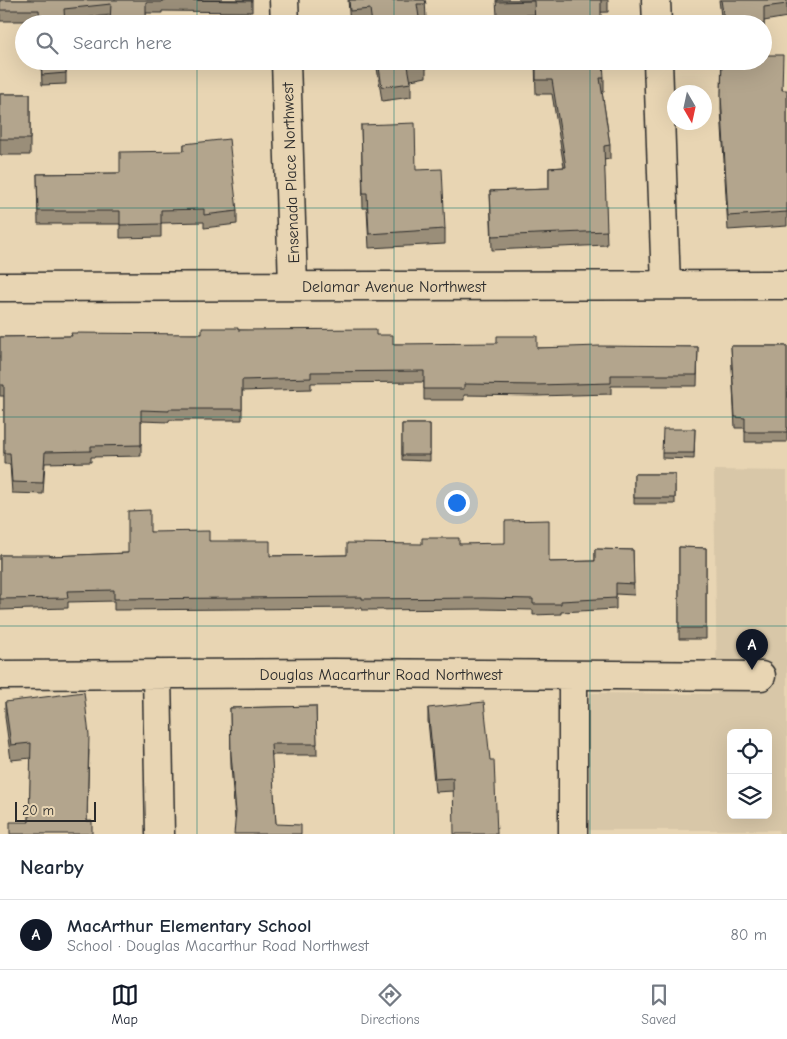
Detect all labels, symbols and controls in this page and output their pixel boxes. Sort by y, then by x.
search box [15,15,772,70]
icon: search [33,29,61,57]
text: Search here [73,32,172,54]
street label: Ensenada Place Northwest [279,82,303,264]
north arrow [667,85,712,130]
street label: Delamar Avenue Northwest [302,278,486,296]
your location [444,490,470,516]
pin: A [736,629,768,670]
street label: Douglas Macarthur Road Northwest [260,666,503,684]
map controls [727,729,772,819]
button: locate [727,729,772,774]
button: layers [727,774,772,819]
scale bar [15,799,96,822]
text: 20 m [22,802,54,819]
text: Nearby [20,855,84,879]
text: MacArthur Elementary School [67,915,311,937]
text: A [32,926,40,944]
text: 80 m [730,926,767,944]
text: School · Douglas Macarthur Road Northwest [67,937,369,955]
tab: Map [111,981,139,1028]
tab: Directions [360,981,420,1028]
tab: Saved [641,981,676,1028]

